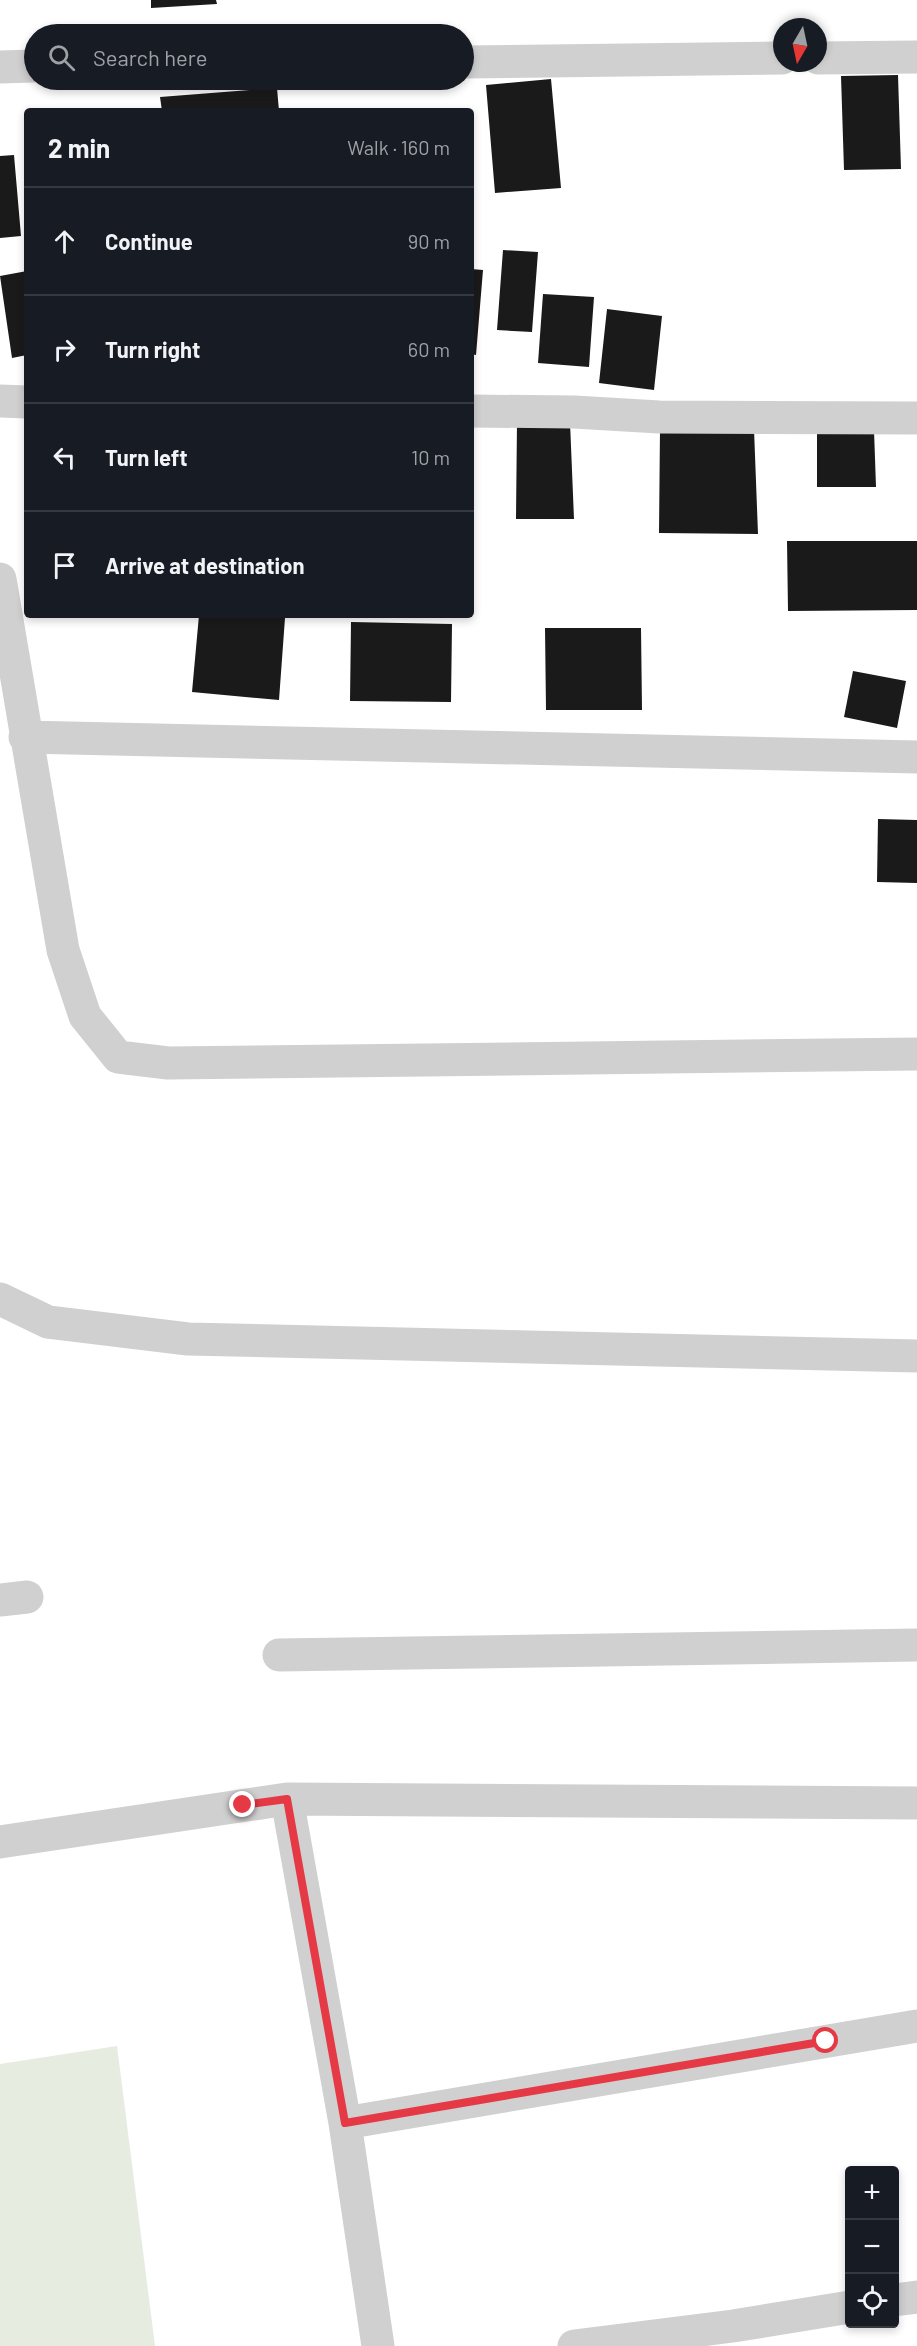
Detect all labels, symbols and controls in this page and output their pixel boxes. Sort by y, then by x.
north arrow [773,18,827,72]
search box [24,24,474,90]
icon: search [45,41,78,74]
text: Search here [93,44,207,70]
text: 2 min [48,132,110,163]
text: Walk · 160 m [347,135,450,159]
icon: ahead [48,225,81,258]
text: Continue [105,228,193,254]
text: 90 m [408,229,450,253]
icon: right [48,333,81,366]
text: Turn right [105,336,200,362]
text: 60 m [408,337,450,361]
icon: left [48,441,81,474]
text: Turn left [105,444,188,470]
text: 10 m [411,445,450,469]
icon: arrive [48,549,81,582]
text: Arrive at destination [105,552,304,578]
route end [229,1791,255,1817]
route start [812,2027,838,2053]
map controls [845,2166,899,2328]
button: + [845,2166,899,2220]
button: − [845,2220,899,2274]
button: locate [845,2274,899,2328]

